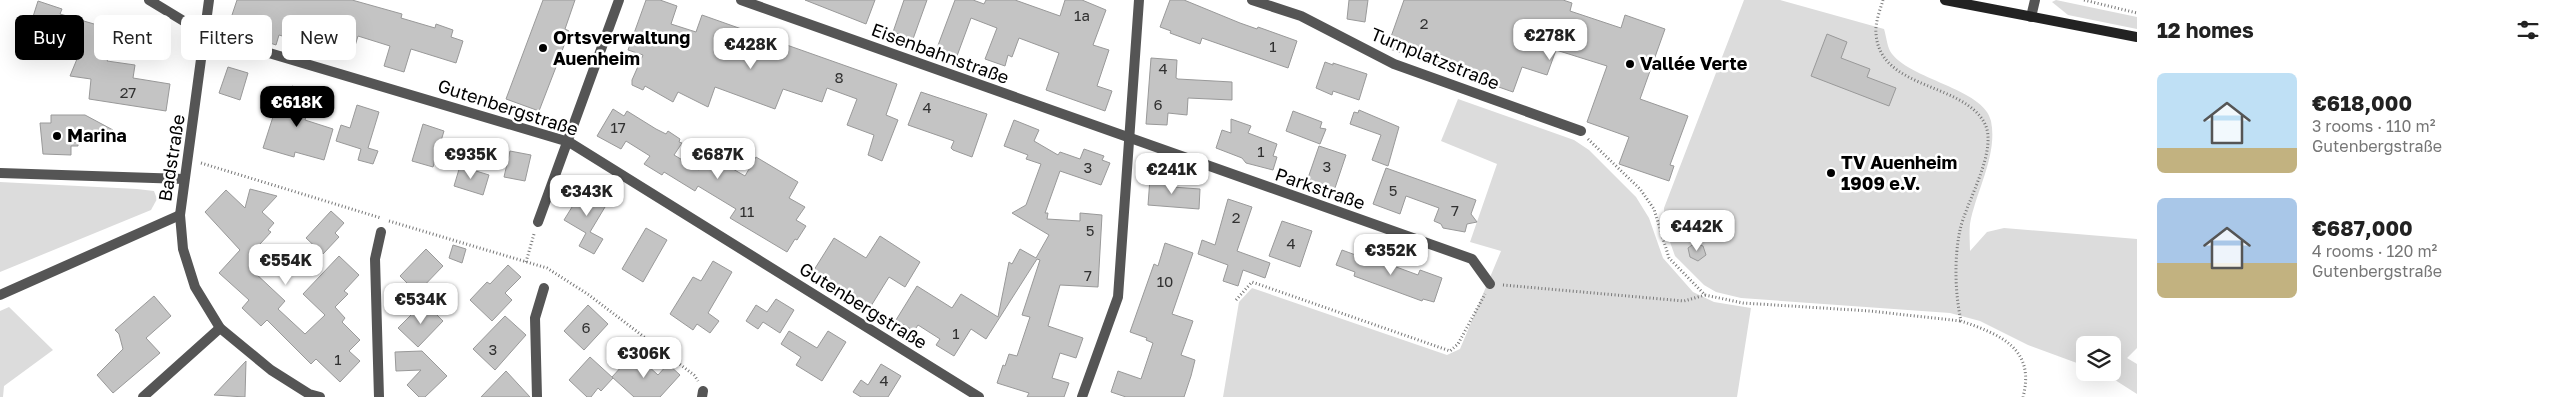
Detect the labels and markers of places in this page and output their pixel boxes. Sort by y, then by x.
pin: €278K [1515,18,1585,61]
place label: Ortsverwaltung Auenheim [553,26,690,69]
pin: €428K [716,28,786,70]
marker: Ortsverwaltung Auenheim [537,42,549,54]
place label: Vallée Verte [1640,52,1748,74]
marker: Vallée Verte [1624,58,1636,70]
pin: €618K [262,86,332,128]
place label: Marina [67,124,127,146]
marker: Marina [51,130,63,142]
pin: €935K [436,138,506,180]
pin: €687K [683,138,753,180]
place label: TV Auenheim 1909 e.V. [1841,151,1957,194]
pin: €241K [1137,152,1207,195]
marker: TV Auenheim 1909 e.V. [1825,167,1837,179]
pin: €343K [552,174,622,217]
pin: €442K [1662,210,1732,252]
pin: €352K [1356,234,1426,276]
pin: €554K [251,244,321,286]
pin: €534K [386,282,456,325]
pin: €306K [609,336,679,379]

